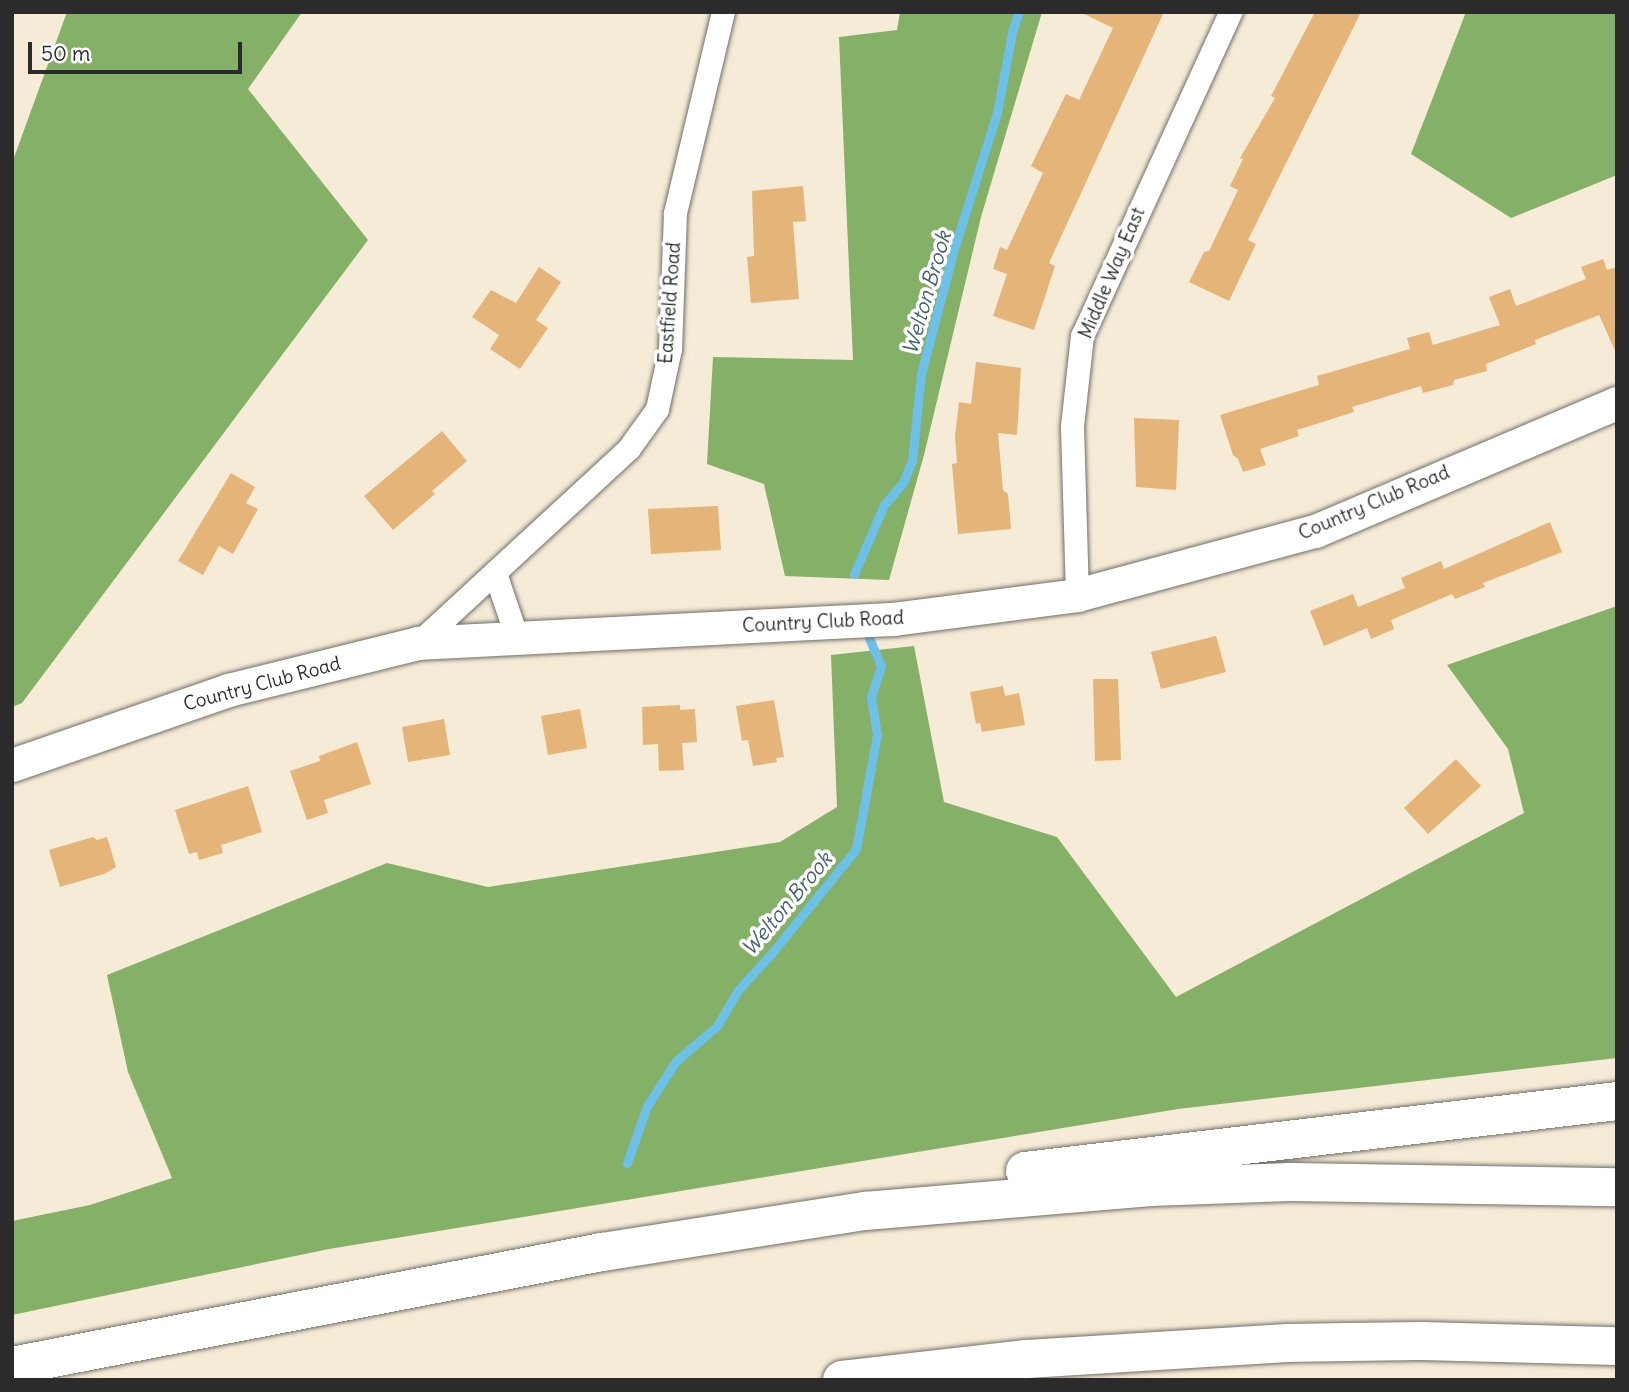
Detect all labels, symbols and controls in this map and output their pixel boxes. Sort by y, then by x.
scale bar [32,28,245,72]
text: 50 m [41,40,90,67]
street label: Middle Way East [1074,204,1150,342]
water label: Welton Brook [897,229,957,357]
street label: Eastfield Road [654,241,686,365]
street label: Country Club Road [1295,461,1453,545]
street label: Country Club Road [742,606,904,638]
street label: Country Club Road [181,652,343,716]
water label: Welton Brook [737,847,837,961]

